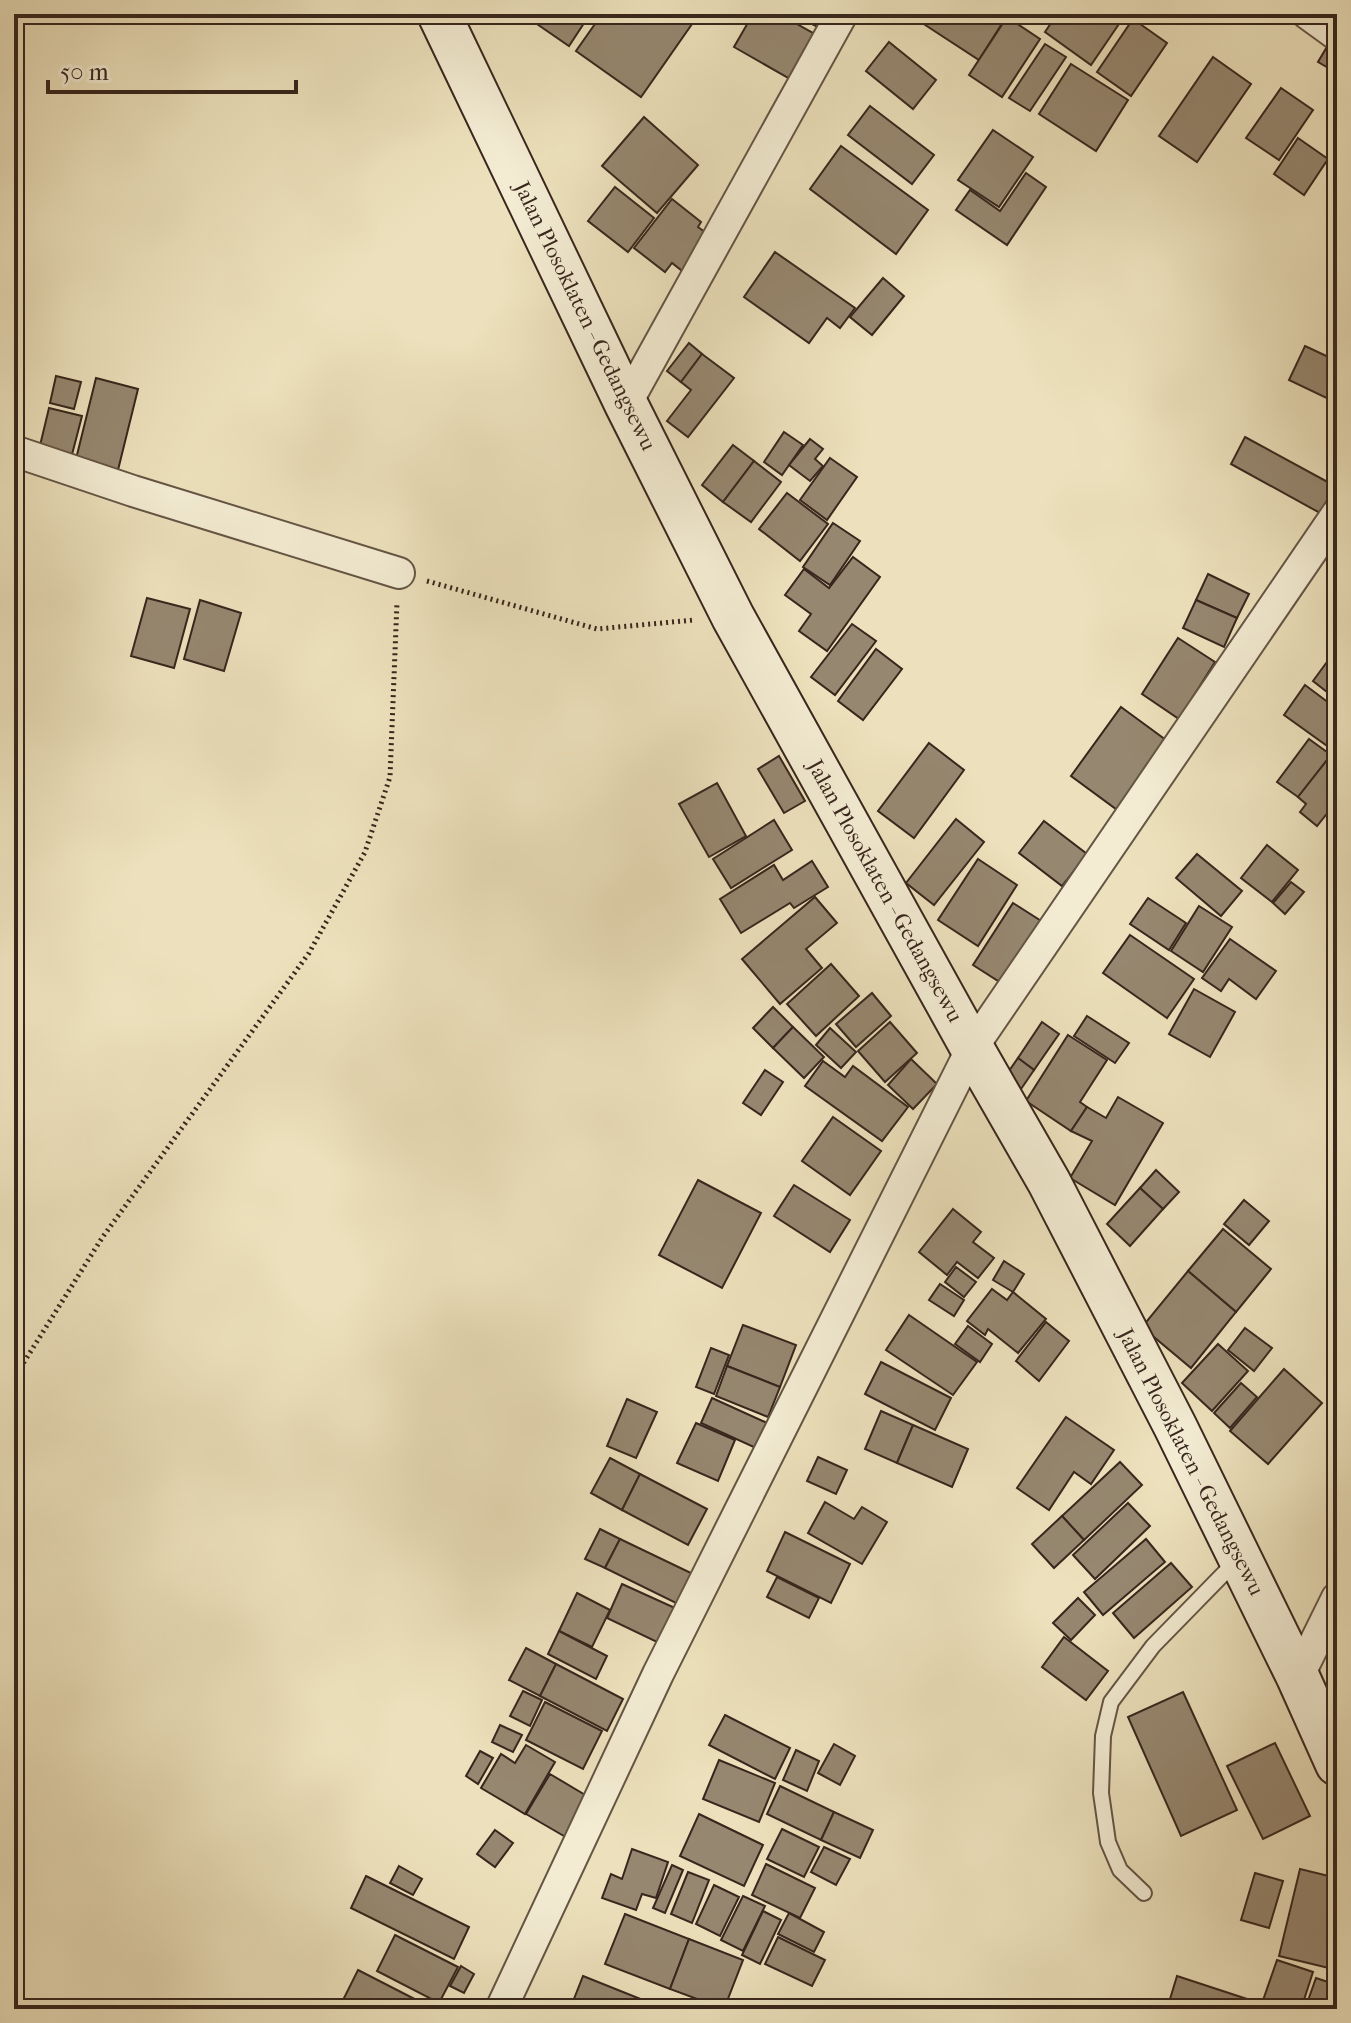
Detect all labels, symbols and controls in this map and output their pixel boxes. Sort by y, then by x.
scale bar [48,44,296,94]
text: 50 m [60,58,109,86]
street label: Jalan Plosoklaten - Gedangsewu [508,175,662,455]
street label: Jalan Plosoklaten - Gedangsewu [801,753,968,1027]
street label: Jalan Plosoklaten - Gedangsewu [1111,1322,1270,1600]

